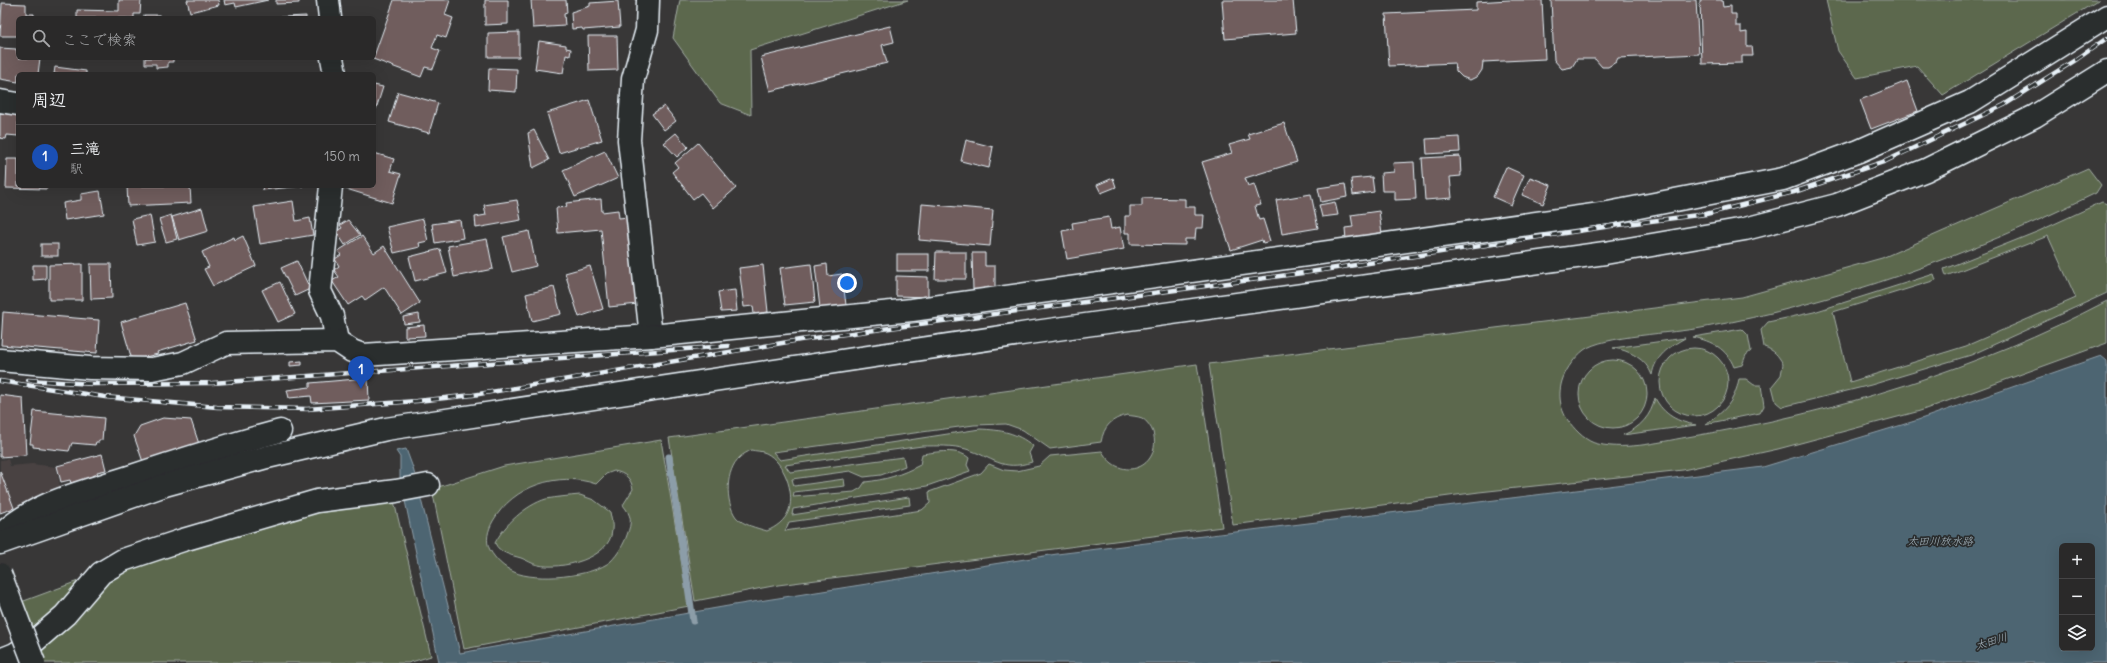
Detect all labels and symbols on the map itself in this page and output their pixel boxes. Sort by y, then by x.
your location [837,273,857,293]
pin: 1 [348,356,374,389]
water label: 太田川放水路 [1907,534,1974,548]
water label: 太田川 [1973,629,2009,653]

